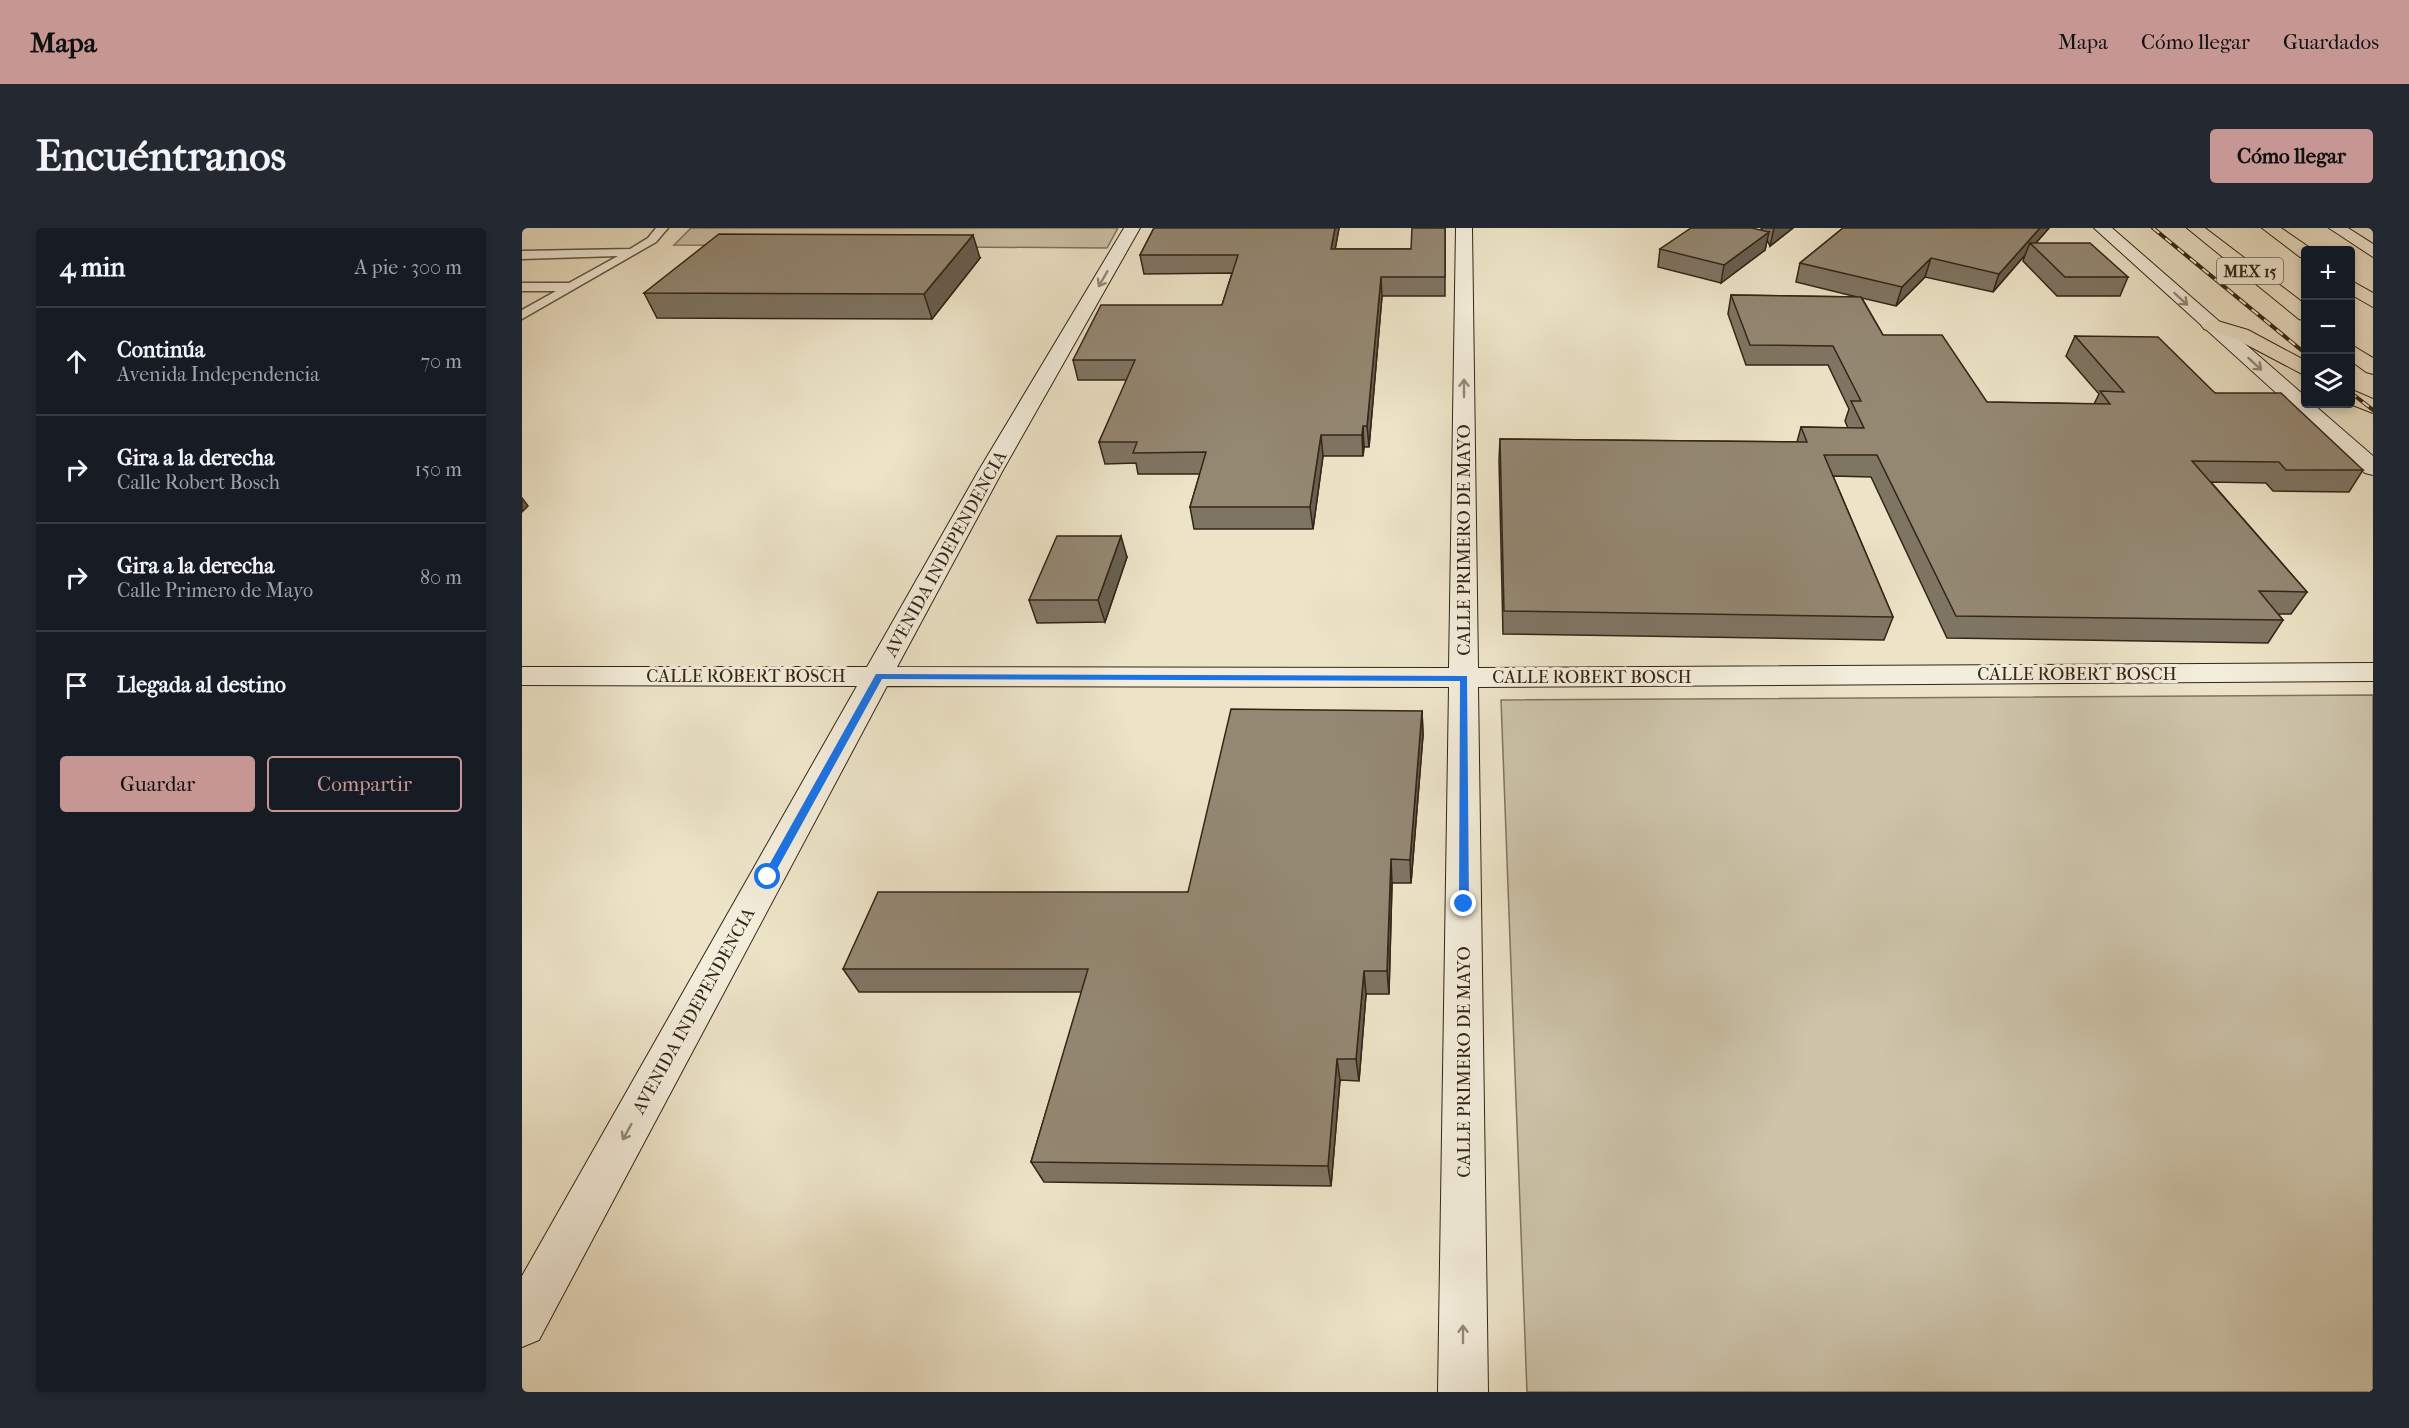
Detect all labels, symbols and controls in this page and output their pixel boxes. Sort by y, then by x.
text: Mapa [30,26,97,59]
text: Mapa [2058,30,2108,54]
text: Cómo llegar [2141,30,2250,54]
text: Guardados [2283,30,2379,54]
button: Cómo llegar [2210,129,2373,183]
text: Encuéntranos [36,132,286,181]
map controls [2301,246,2355,408]
button: + [2301,246,2355,300]
text: 4 min [60,252,125,283]
text: A pie · 300 m [355,256,462,279]
road number: MEX 15 [2217,258,2283,284]
one-way arrow [1096,270,1108,287]
one-way arrow [2173,292,2188,306]
button: − [2301,300,2355,354]
text: Continúa [117,337,205,363]
icon: ahead [60,345,93,378]
text: 70 m [420,350,462,373]
button: layers [2301,354,2355,408]
one-way arrow [2247,357,2262,371]
text: Avenida Independencia [117,363,320,386]
one-way arrow [1458,379,1470,399]
street label: CALLE PRIMERO DE MAYO [1454,424,1475,656]
text: Gira a la derecha [117,445,274,471]
street label: AVENIDA INDEPENDENCIA [880,447,1012,661]
icon: right [60,453,93,486]
text: 150 m [414,458,462,481]
text: Calle Robert Bosch [117,471,280,494]
text: Gira a la derecha [117,553,274,579]
icon: right [60,561,93,594]
text: 80 m [420,566,462,589]
text: Calle Primero de Mayo [117,579,313,602]
street label: CALLE ROBERT BOSCH [1977,664,2177,685]
street label: CALLE ROBERT BOSCH [646,666,846,687]
street label: CALLE ROBERT BOSCH [1492,667,1692,688]
icon: arrive [60,669,93,702]
text: Llegada al destino [117,672,286,698]
button: Guardar [60,756,255,812]
button: Compartir [267,756,462,812]
route start [754,863,780,889]
route end [1450,890,1476,916]
street label: AVENIDA INDEPENDENCIA [628,904,760,1118]
street label: CALLE PRIMERO DE MAYO [1454,946,1475,1178]
one-way arrow [621,1123,633,1140]
one-way arrow [1457,1324,1469,1344]

